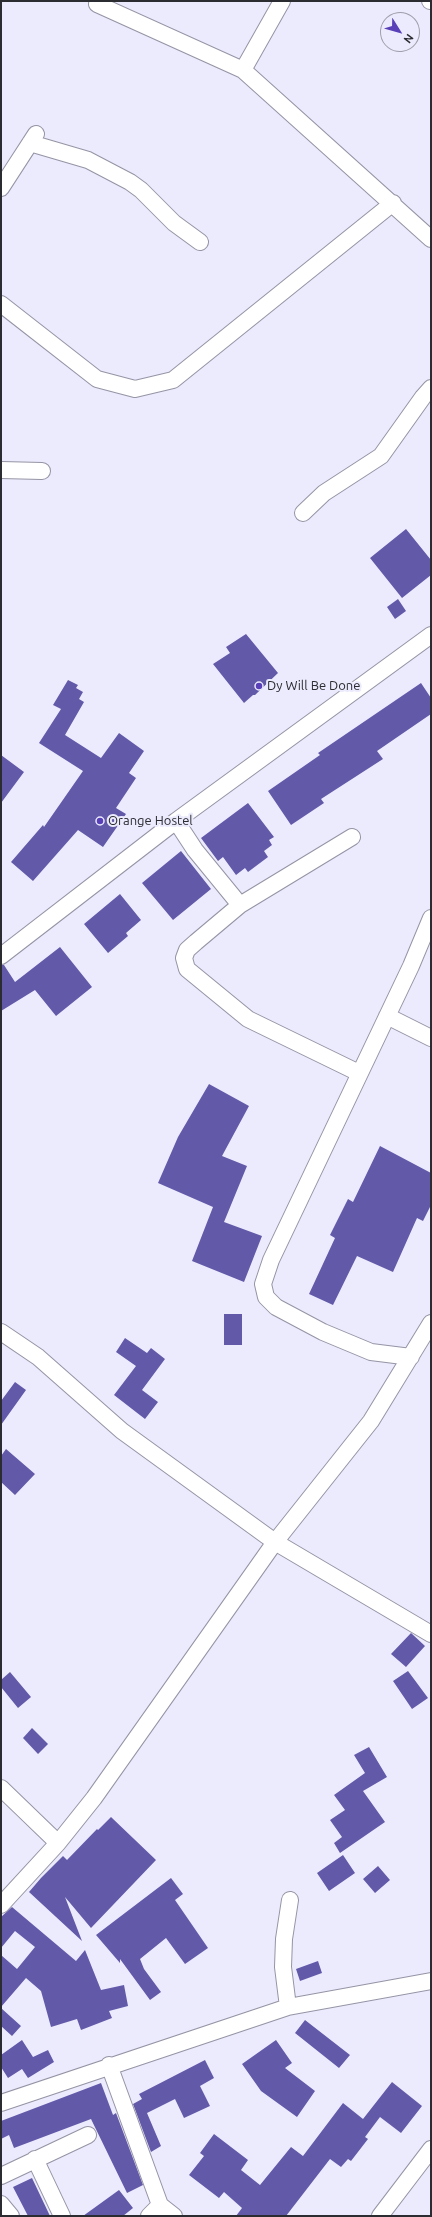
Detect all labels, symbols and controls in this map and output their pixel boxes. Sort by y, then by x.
north arrow [380,12,420,52]
text: N [402,32,416,46]
place label: Dy Will Be Done [267,678,360,694]
marker: Dy Will Be Done [254,681,264,691]
place label: Orange Hostel [108,813,193,829]
marker: Orange Hostel [95,816,105,826]

